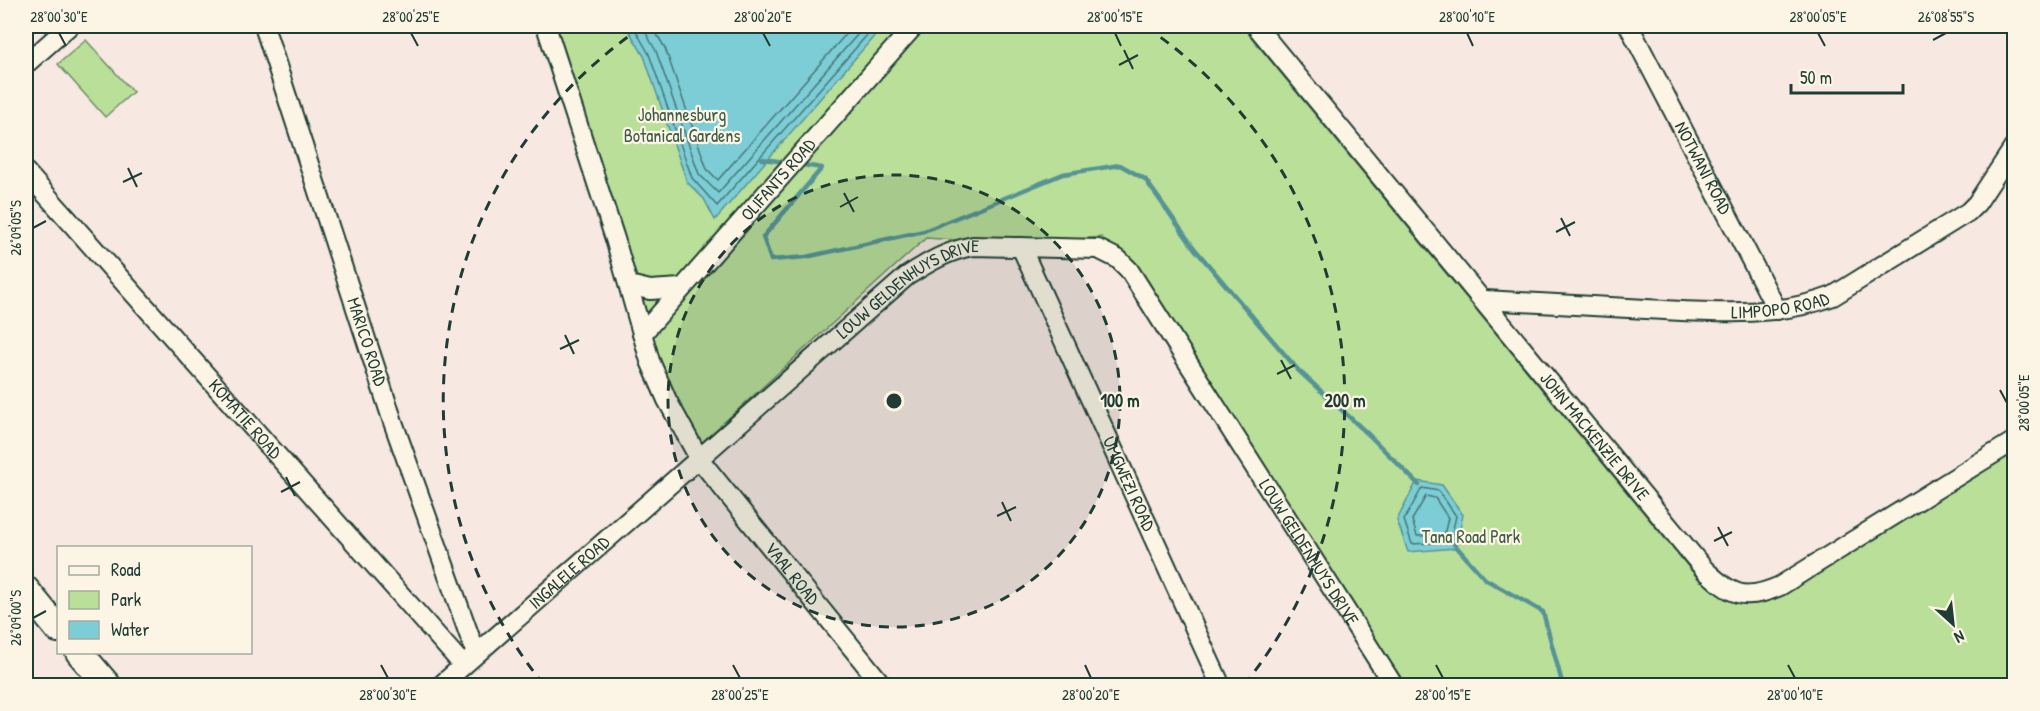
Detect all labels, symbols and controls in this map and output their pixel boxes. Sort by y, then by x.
text: 28°00'30"E [30,6,88,27]
text: 28°00'25"E [382,6,440,27]
text: 28°00'20"E [734,6,792,27]
text: 28°00'15"E [1087,6,1143,27]
text: 28°00'10"E [1439,6,1495,27]
text: 28°00'05"E [1789,6,1847,27]
text: 26°08'55"S [1918,6,1974,27]
scale bar [1791,57,1904,95]
text: 50 m [1800,65,1832,90]
park label: Johannesburg Botanical Gardens [624,102,740,148]
street label: NOTWANI ROAD [1669,117,1738,219]
street label: OLIFANTS ROAD [735,132,822,226]
text: 26°09'05"S [5,200,26,256]
street label: LOUW GELDENHUYS DRIVE [831,233,979,344]
street label: LIMPOPO ROAD [1731,285,1833,324]
street label: MARICO ROAD [341,294,394,389]
street label: JOHN MACKENZIE DRIVE [1534,366,1655,506]
street label: KOMATIE ROAD [203,373,288,464]
text: 28°00'05"E [2013,374,2034,432]
text: 100 m [1100,388,1140,413]
text: 200 m [1325,388,1365,413]
centre of rings [884,391,904,411]
street label: UMGWEZI ROAD [1097,432,1162,535]
street label: LOUW GELDENHUYS DRIVE [1253,474,1365,630]
park label: Tana Road Park [1422,524,1521,549]
street label: INGALELE ROAD [523,529,615,615]
street label: VAAL ROAD [759,537,826,610]
legend [57,546,252,654]
text: Road [111,557,141,582]
text: Park [111,587,142,612]
text: 26°09'00"S [5,590,26,646]
north arrow [1923,594,1983,654]
text: Water [111,617,149,642]
text: N [1951,626,1969,649]
text: 28°00'30"E [359,684,417,705]
text: 28°00'25"E [711,684,769,705]
text: 28°00'20"E [1062,684,1120,705]
text: 28°00'15"E [1415,684,1471,705]
text: 28°00'10"E [1767,684,1823,705]

